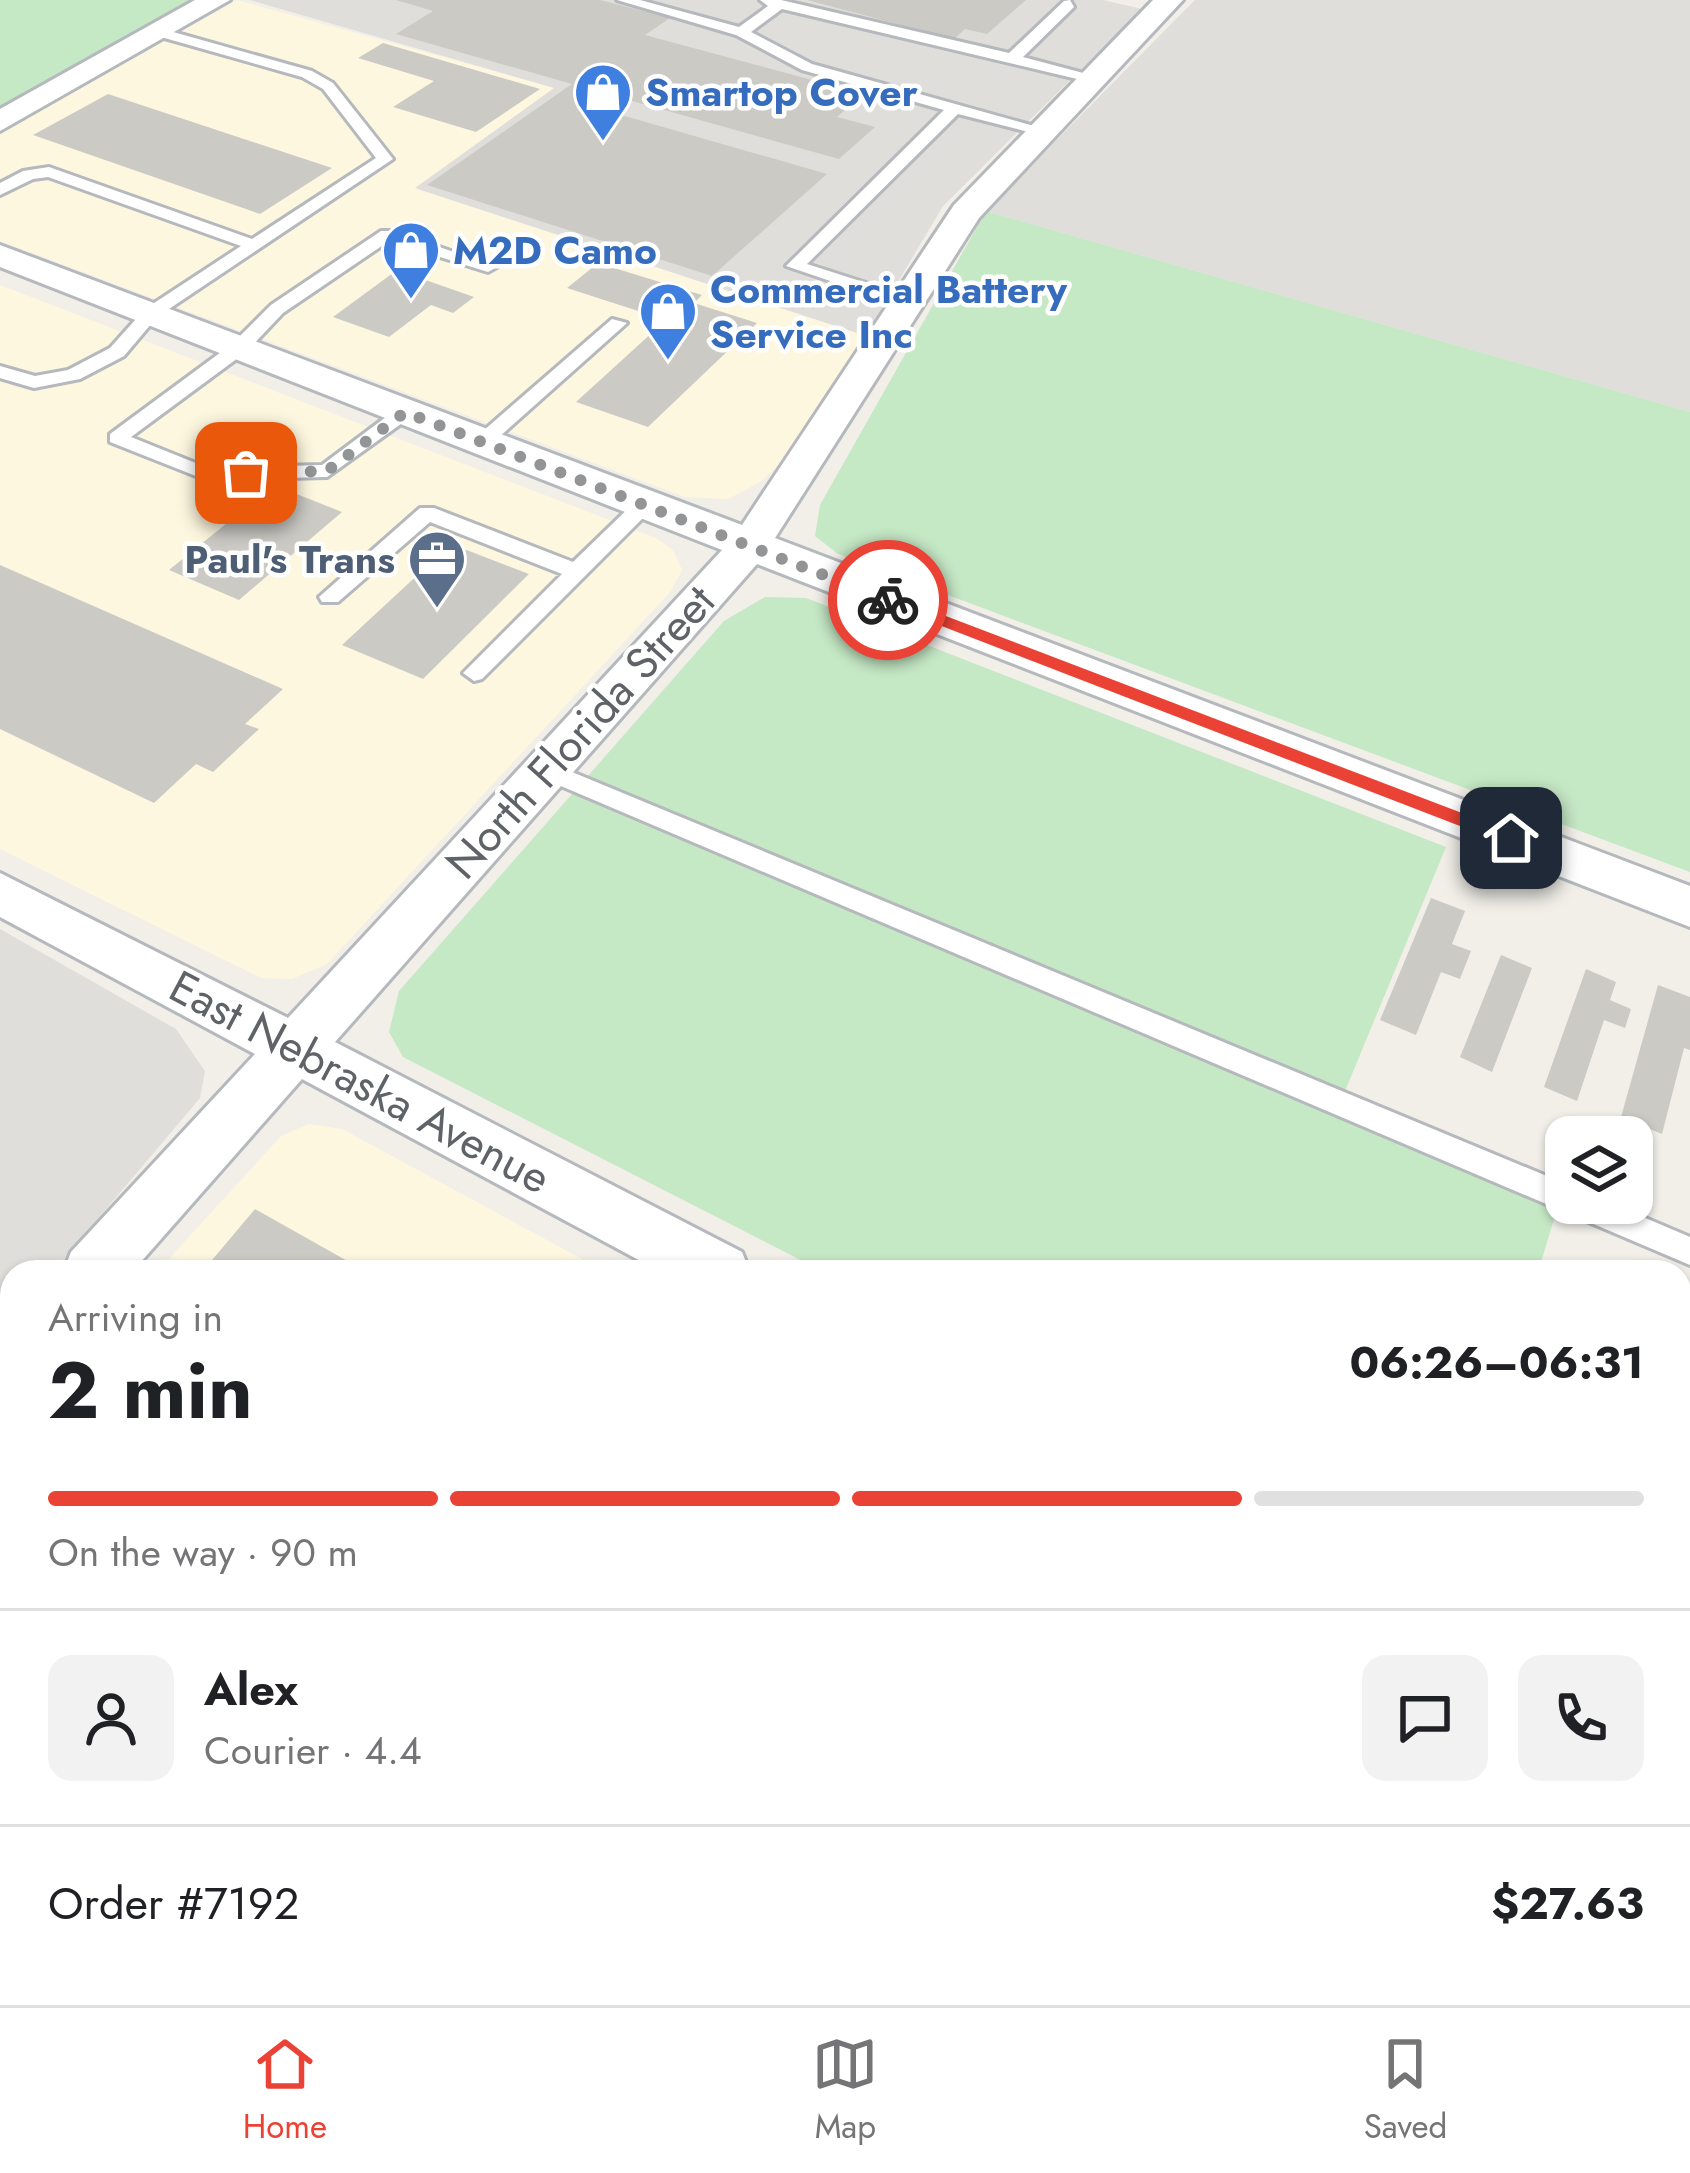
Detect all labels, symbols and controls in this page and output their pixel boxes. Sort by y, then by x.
shop icon: Smartop Cover [572,61,634,143]
place label: Smartop Cover [645,64,918,121]
shop icon: M2D Camo [380,219,442,301]
place label: M2D Camo [453,222,657,279]
place label: Commercial Battery Service Inc [710,261,1068,363]
shop icon: Commercial Battery Service Inc [637,280,699,362]
pin [195,422,297,524]
icon: bag [213,440,279,506]
office icon: Paul's Trans [406,528,468,610]
place label: Paul's Trans [184,531,395,588]
courier [828,540,948,660]
icon: bike [855,567,921,633]
street label: North Florida Street [430,571,730,893]
pin [1460,787,1562,889]
icon: home [1478,805,1544,871]
street label: East Nebraska Avenue [158,954,562,1210]
map controls [1545,1116,1653,1224]
button: layers [1545,1116,1653,1224]
text: Arriving in [48,1289,223,1346]
text: 06:26–06:31 [1349,1330,1644,1395]
text: 2 min [48,1335,253,1447]
text: On the way · 90 m [48,1524,358,1581]
button: person [48,1655,174,1781]
button: chat [1362,1655,1488,1781]
button: phone [1518,1655,1644,1781]
text: Alex [204,1657,298,1722]
text: Courier · 4.4 [204,1722,422,1779]
text: Order #7192 [48,1871,299,1936]
text: $27.63 [1491,1871,1644,1936]
tab: Home [243,2031,327,2150]
tab: Map [812,2031,878,2150]
tab: Saved [1364,2031,1447,2150]

